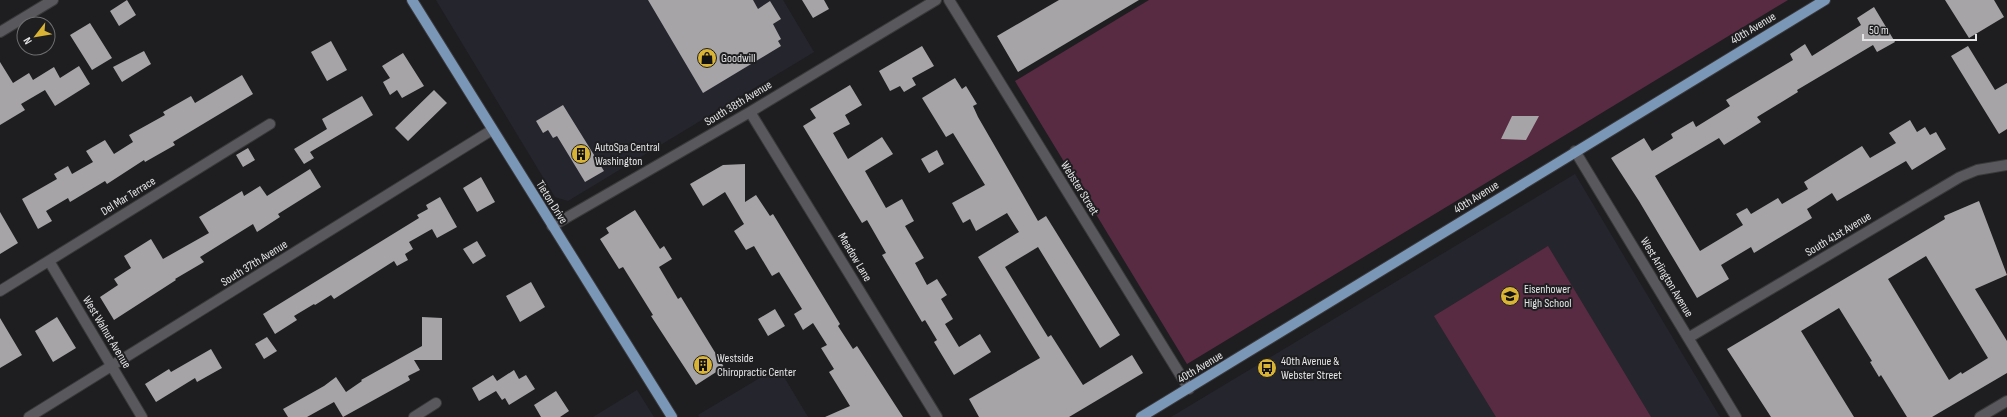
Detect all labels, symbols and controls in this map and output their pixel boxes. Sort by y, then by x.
street label: 40th Avenue [1728,9,1779,48]
north arrow [16,16,56,56]
scale bar [1863,16,1976,42]
text: 50 m [1869,23,1889,38]
text: N [21,35,35,47]
shop icon: Goodwill [696,47,718,69]
place label: Goodwill [721,51,755,66]
street label: South 38th Avenue [702,77,775,129]
place label: AutoSpa Central Washington [594,140,660,169]
building icon: AutoSpa Central Washington [570,143,592,165]
street label: Webster Street [1057,159,1102,218]
street label: Del Mar Terrace [98,174,159,219]
street label: Tieton Drive [532,178,571,227]
street label: 40th Avenue [1451,178,1502,217]
street label: South 41st Avenue [1803,209,1874,260]
street label: Meadow Lane [834,230,875,284]
street label: West Arlington Avenue [1637,235,1696,320]
street label: South 37th Avenue [218,237,291,290]
place label: Eisenhower High School [1524,282,1571,311]
school or university icon: Eisenhower High School [1499,285,1521,307]
street label: West Walnut Avenue [79,293,134,371]
street label: 40th Avenue [1175,348,1226,387]
place label: Westside Chiropractic Center [717,351,797,380]
building icon: Westside Chiropractic Center [692,354,714,376]
place label: 40th Avenue & Webster Street [1281,354,1342,383]
bus stop icon: 40th Avenue & Webster Street [1256,357,1278,379]

